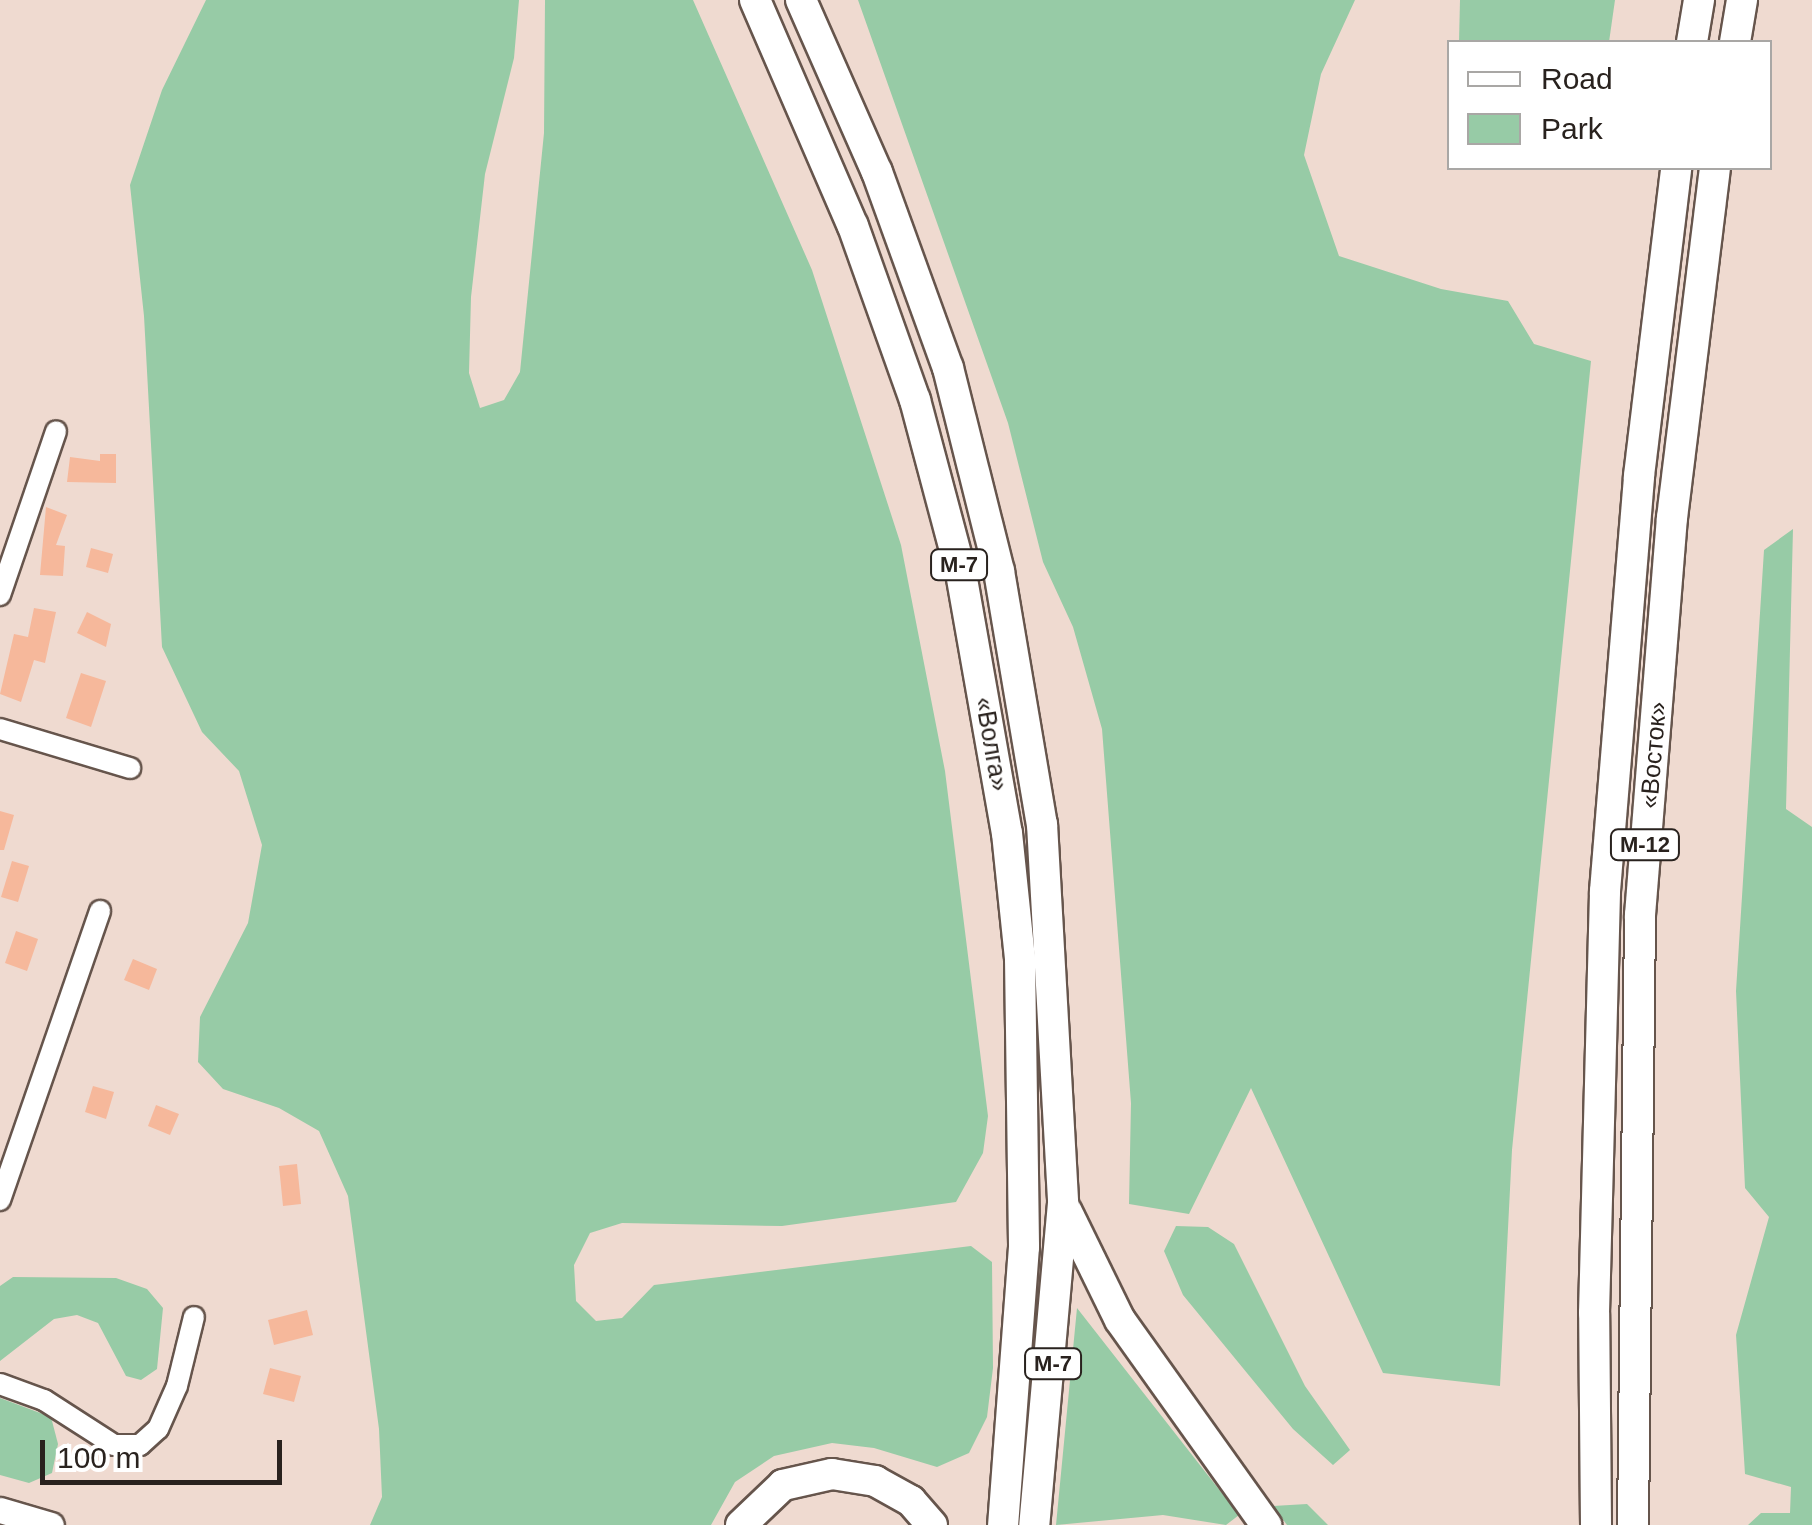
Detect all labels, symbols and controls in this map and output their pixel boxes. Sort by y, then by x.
legend [1447,40,1772,170]
text: Road [1541,62,1613,95]
text: Park [1541,112,1603,145]
road number: М-7 [929,548,989,582]
street label: «Волга» [969,695,1015,793]
street label: «Восток» [1633,700,1673,810]
road number: М-12 [1608,828,1682,862]
road number: М-7 [1023,1347,1083,1381]
scale bar [45,1420,288,1482]
text: 100 m [57,1441,140,1474]

